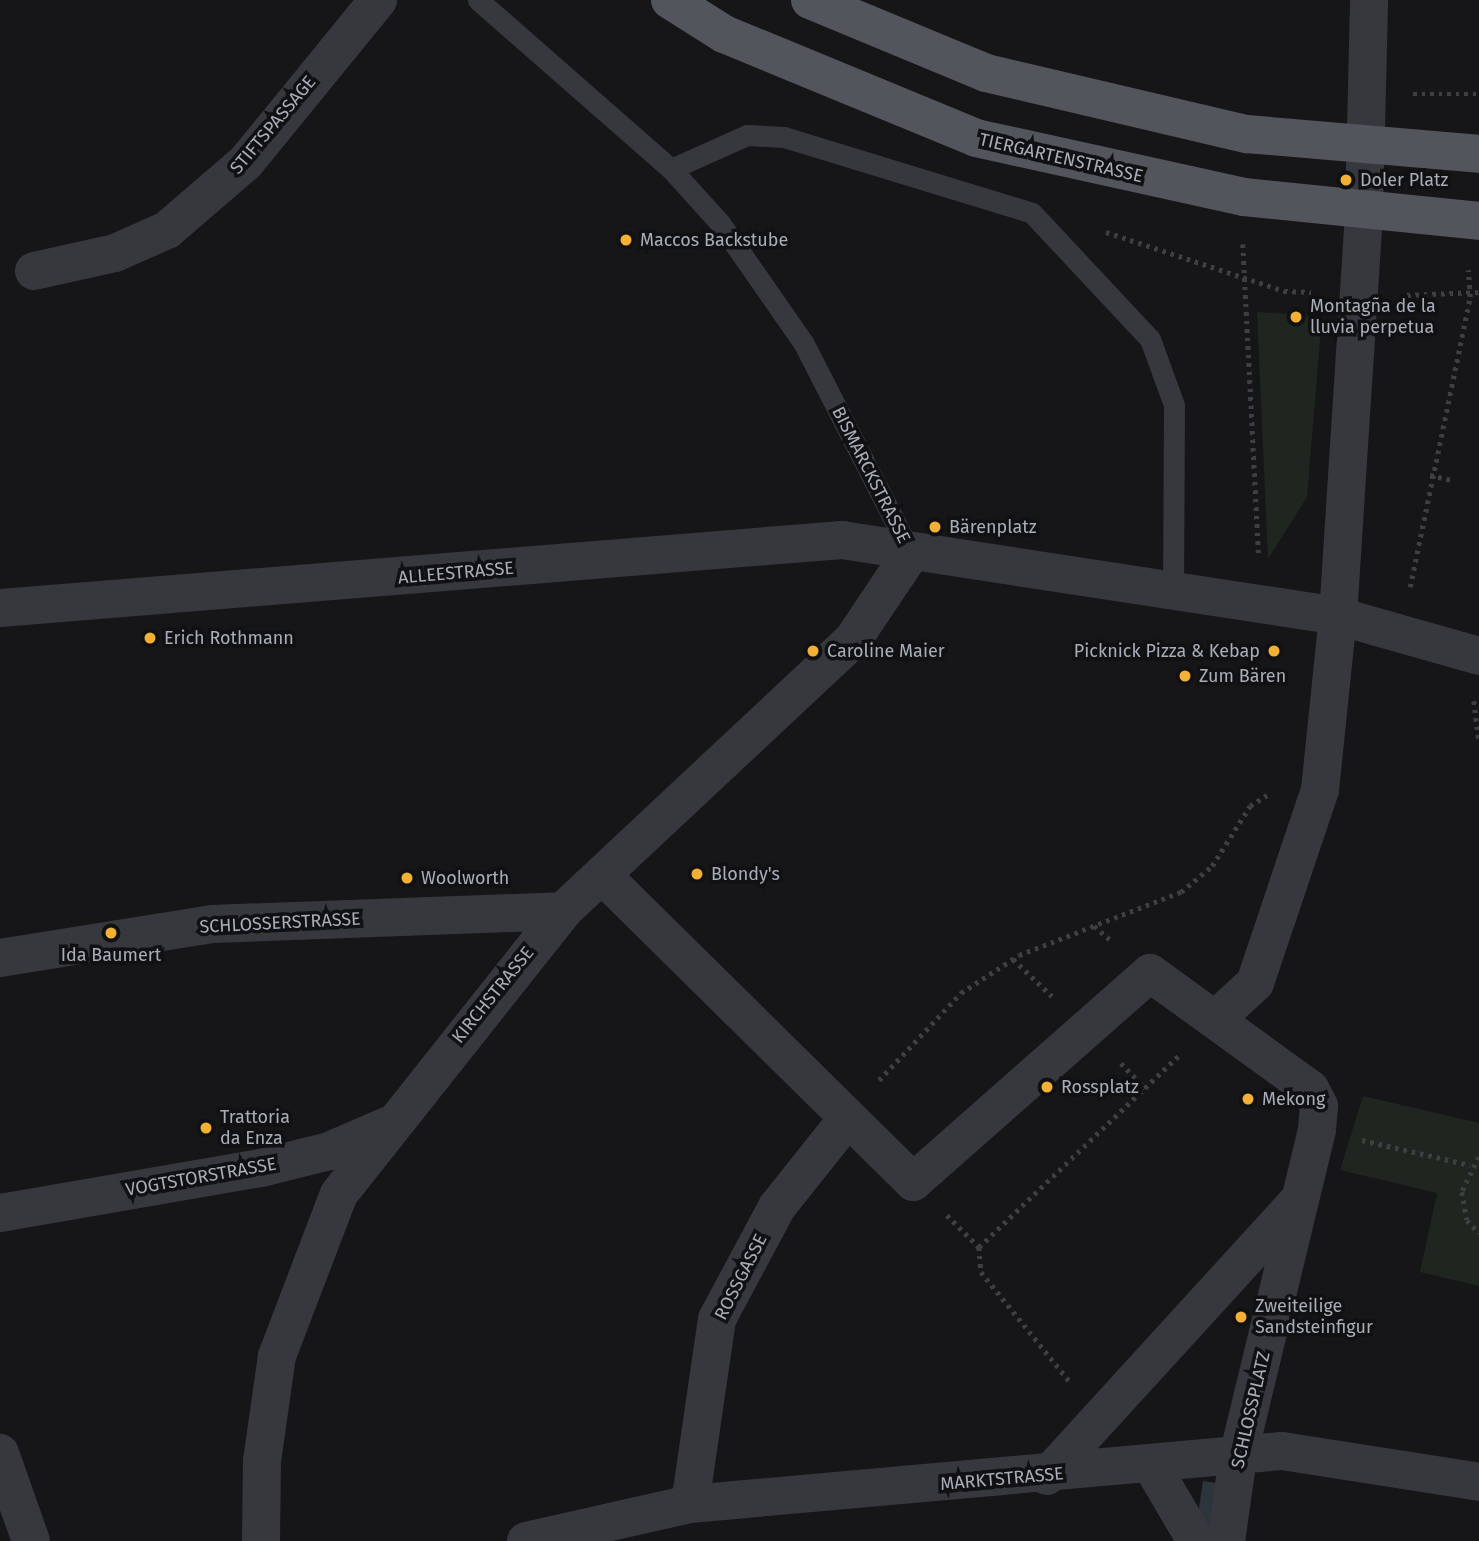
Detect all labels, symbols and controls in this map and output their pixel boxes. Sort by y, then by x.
street label: STIFTSPASSAGE [226,71,320,179]
street label: TIERGARTENSTRASSE [977,129,1145,187]
place label: Doler Platz [1360,169,1448,191]
marker: Doler Platz [1338,172,1354,188]
place label: Maccos Backstube [640,229,788,251]
marker: Maccos Backstube [618,232,634,248]
place label: Montagña de la lluvia perpetua [1310,296,1436,338]
marker: Montagña de la lluvia perpetua [1288,309,1304,325]
street label: BISMARCKSTRASSE [827,403,915,547]
place label: Bärenplatz [949,516,1037,538]
marker: Bärenplatz [927,519,943,535]
street label: ALLEESTRASSE [397,557,515,589]
place label: Erich Rothmann [164,627,294,649]
marker: Erich Rothmann [142,630,158,646]
place label: Caroline Maier [827,640,945,662]
place label: Picknick Pizza & Kebap [1074,640,1260,662]
marker: Caroline Maier [805,643,821,659]
marker: Picknick Pizza & Kebap [1266,643,1282,659]
place label: Zum Bären [1199,665,1286,687]
marker: Zum Bären [1177,668,1193,684]
place label: Blondy's [711,863,780,885]
marker: Blondy's [689,866,705,882]
place label: Woolworth [421,867,509,889]
marker: Woolworth [399,870,415,886]
street label: SCHLOSSERSTRASSE [199,908,361,938]
marker: Ida Baumert [103,925,119,941]
street label: KIRCHSTRASSE [448,942,538,1048]
place label: Ida Baumert [61,944,161,966]
place label: Rossplatz [1061,1076,1139,1098]
marker: Rossplatz [1039,1079,1055,1095]
place label: Mekong [1262,1088,1325,1110]
marker: Mekong [1240,1091,1256,1107]
place label: Trattoria da Enza [220,1107,290,1150]
marker: Trattoria da Enza [198,1120,214,1136]
street label: VOGTSTORSTRASSE [124,1153,278,1201]
street label: ROSSGASSE [710,1231,772,1323]
place label: Zweiteilige Sandsteinfigur [1255,1296,1373,1338]
marker: Zweiteilige Sandsteinfigur [1233,1309,1249,1325]
street label: SCHLOSSPLATZ [1227,1349,1275,1471]
street label: MARKTSTRASSE [939,1463,1065,1495]

